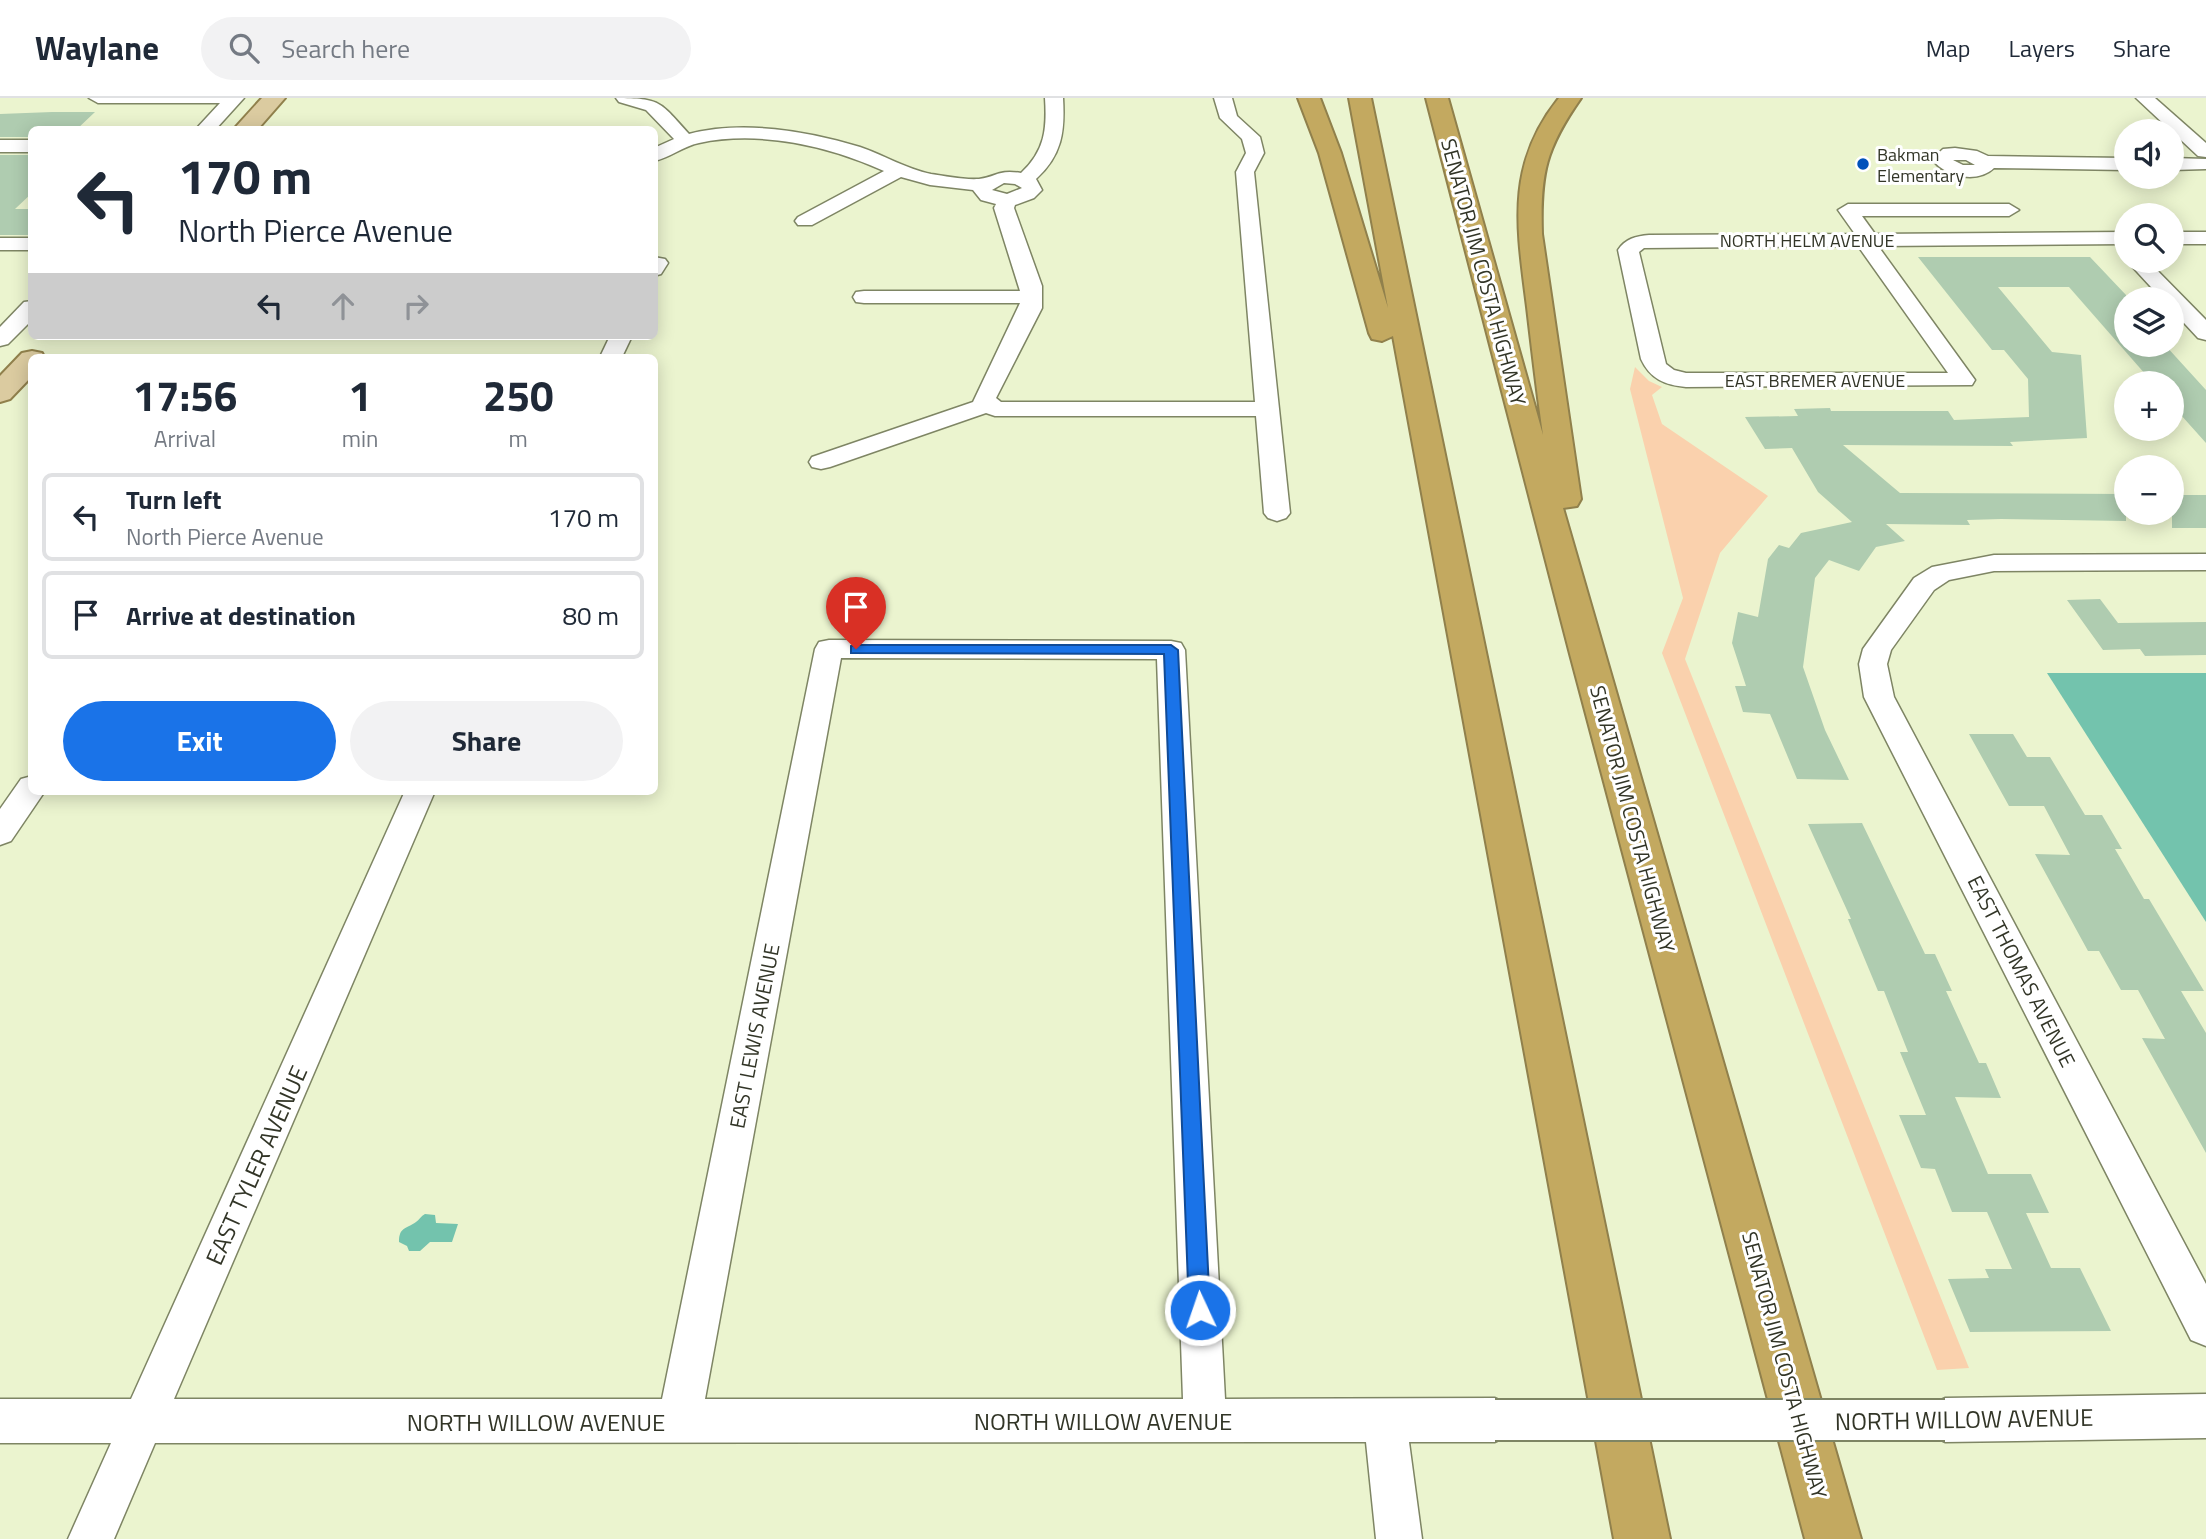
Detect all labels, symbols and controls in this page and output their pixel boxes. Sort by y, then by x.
search box [201,17,691,80]
text: Waylane [35,23,159,73]
icon: search [225,29,263,67]
text: Search here [281,29,410,68]
text: Map [1926,30,1971,66]
text: Layers [2009,30,2075,66]
text: Share [2113,30,2171,66]
map controls [2114,119,2184,525]
button: sound [2114,119,2184,189]
street label: SENATOR JIM COSTA HIGHWAY [1433,135,1535,410]
text: 170 m [178,138,312,213]
place label: Bakman Elementary [1877,141,1965,189]
icon: left [63,154,154,245]
marker: Bakman Elementary [1855,156,1871,172]
button: search [2114,203,2184,273]
text: North Pierce Avenue [178,206,453,254]
street label: NORTH HELM AVENUE [1720,227,1894,254]
icon: left [251,287,289,325]
icon: ahead [324,287,362,325]
icon: right [397,287,435,325]
button: layers [2114,287,2184,357]
text: 17:56 [132,363,237,427]
text: 1 [348,363,372,427]
text: 250 [483,363,553,427]
street label: EAST BREMER AVENUE [1725,367,1905,394]
button: + [2114,371,2184,441]
text: Arrival [154,421,216,456]
text: min [342,421,378,456]
text: m [509,421,528,456]
button: − [2114,455,2184,525]
text: Turn left [126,480,221,519]
icon: left [67,498,105,536]
text: 170 m [548,498,619,537]
text: North Pierce Avenue [126,519,324,554]
pin [826,577,886,649]
icon: arrive [837,588,875,626]
icon: arrive [67,596,105,634]
text: Arrive at destination [126,596,356,635]
text: 80 m [562,596,619,635]
street label: SENATOR JIM COSTA HIGHWAY [1582,682,1684,957]
button: Exit [63,701,336,781]
button: Share [350,701,623,781]
street label: EAST THOMAS AVENUE [1960,870,2084,1072]
street label: EAST LEWIS AVENUE [720,941,788,1131]
street label: EAST TYLER AVENUE [196,1060,316,1270]
street label: SENATOR JIM COSTA HIGHWAY [1734,1228,1836,1503]
position arrow [1163,1273,1237,1347]
street label: NORTH WILLOW AVENUE [1834,1399,2094,1439]
street label: NORTH WILLOW AVENUE [974,1403,1232,1439]
street label: NORTH WILLOW AVENUE [407,1404,665,1440]

